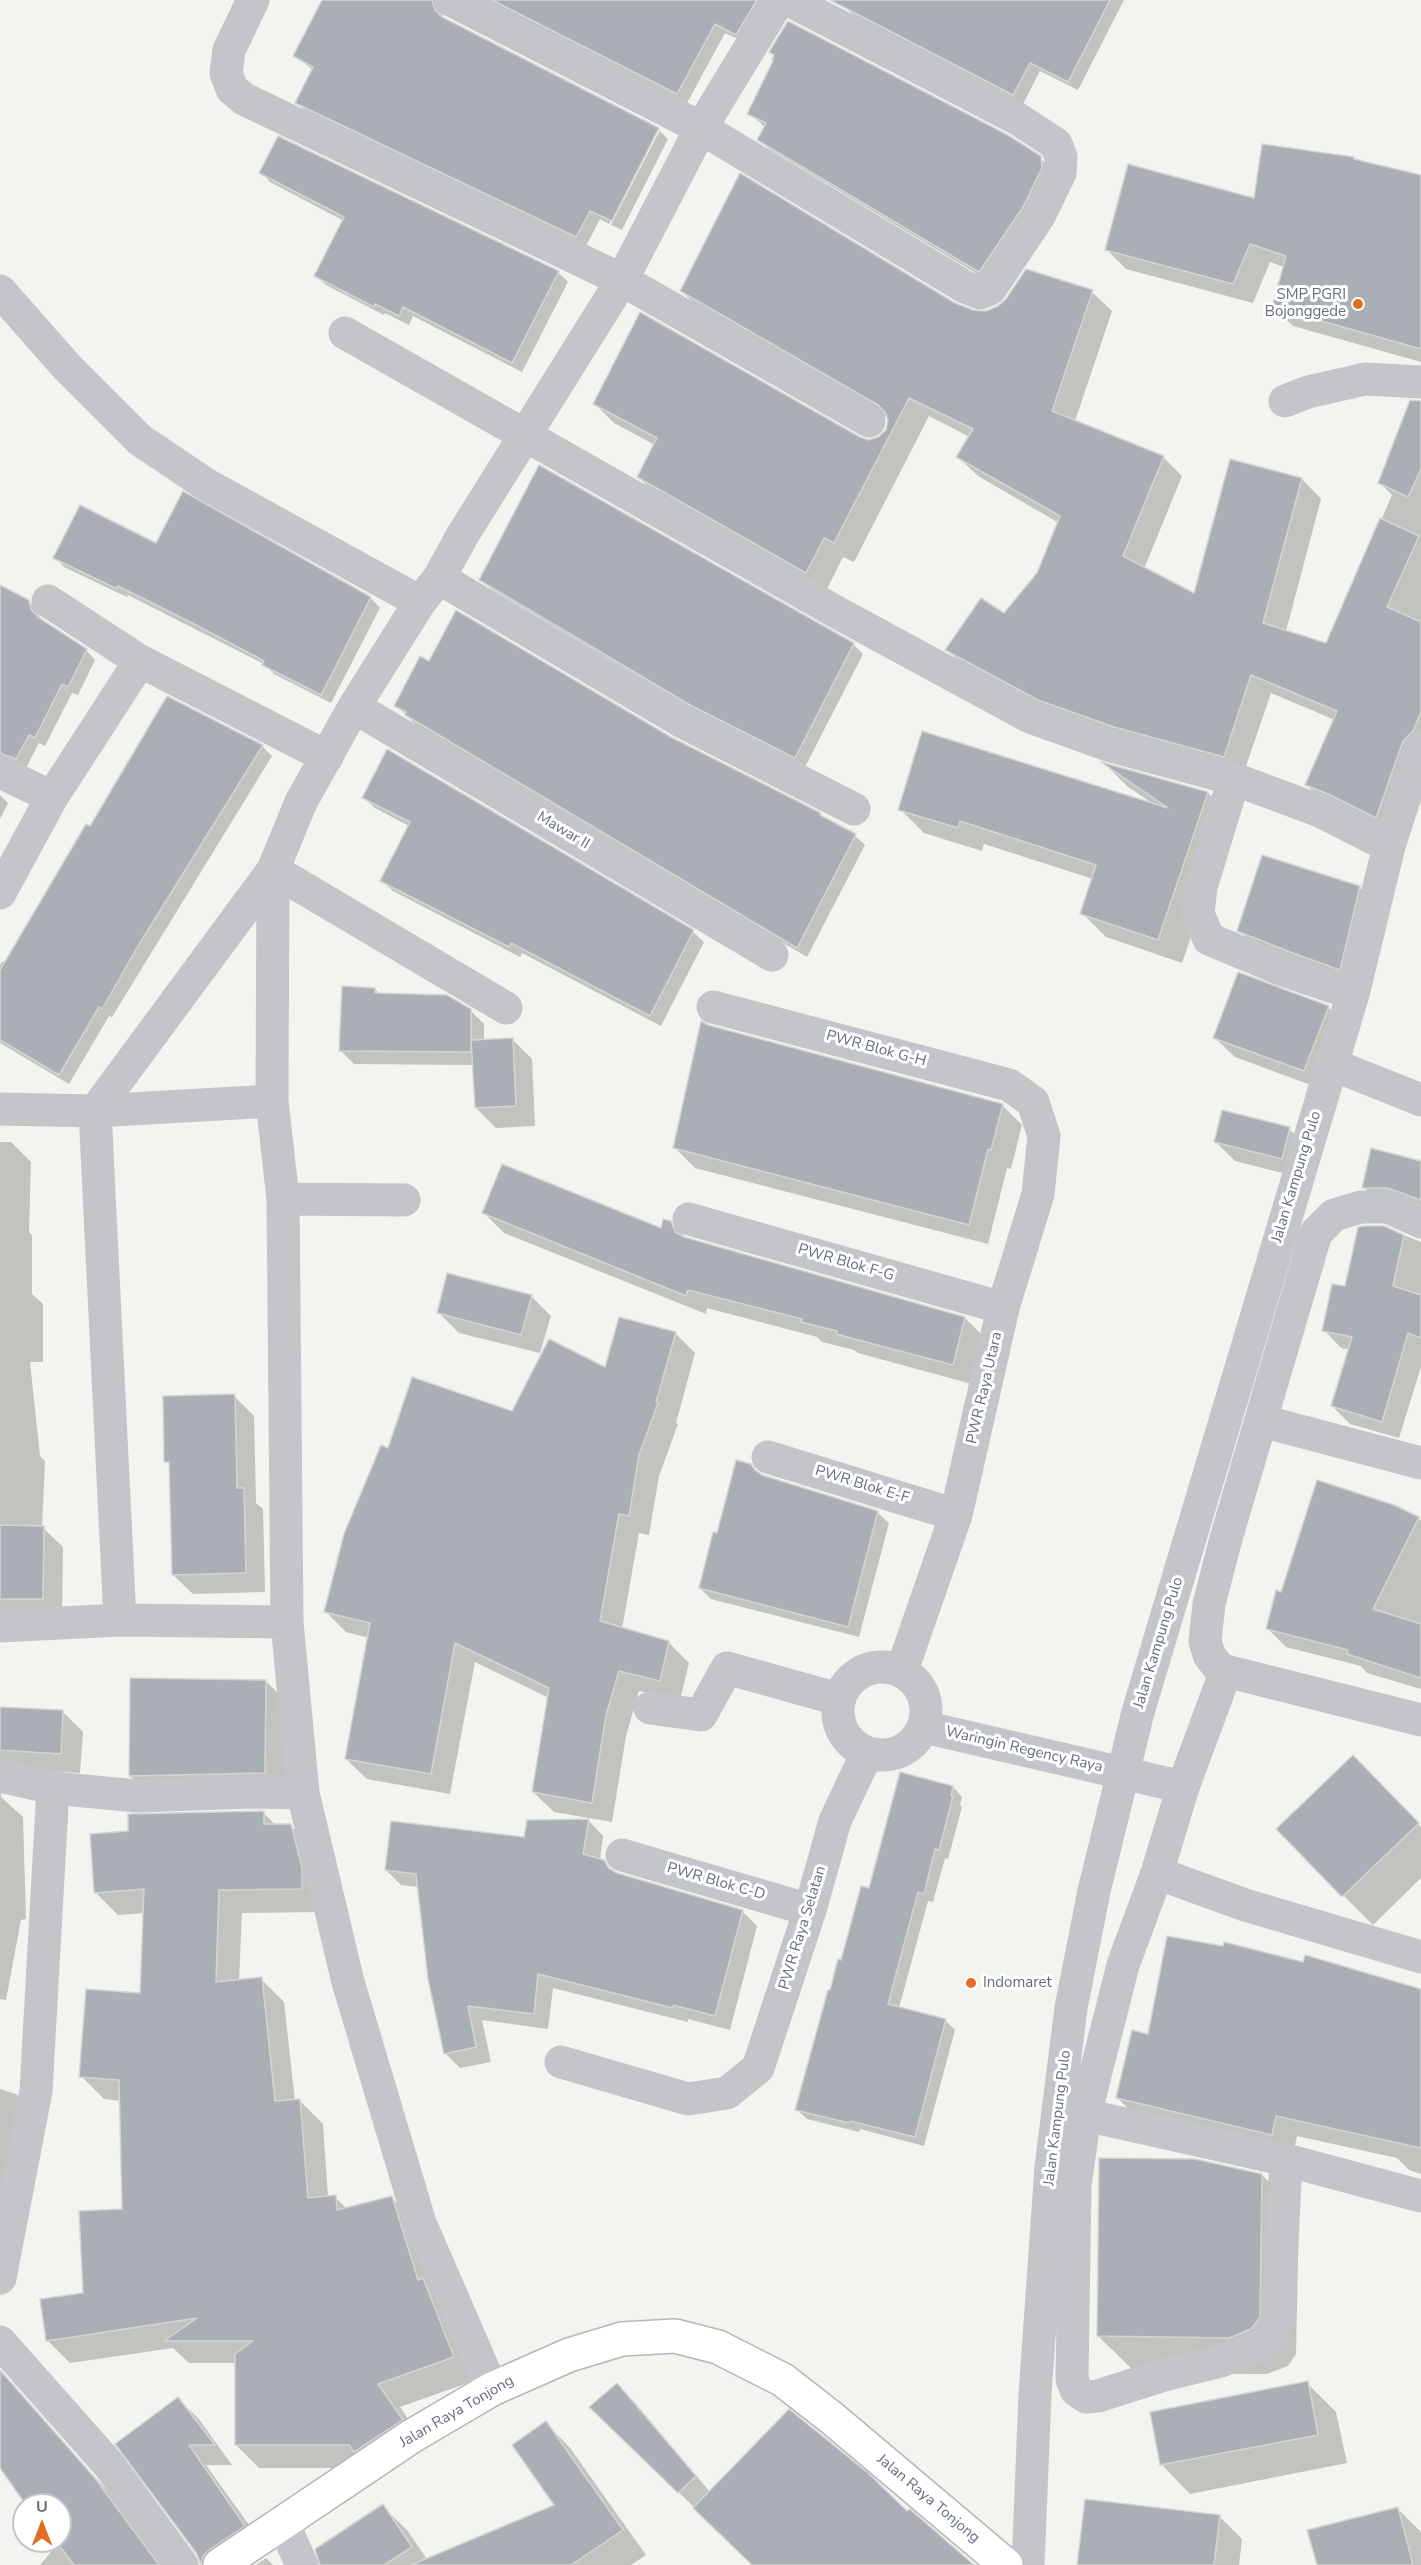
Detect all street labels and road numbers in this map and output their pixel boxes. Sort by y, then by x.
street label: Mawar II [533,808,593,854]
street label: PWR Blok G-H [824,1027,928,1071]
street label: Jalan Kampung Pulo [1268,1109,1326,1245]
street label: PWR Blok F-G [796,1241,896,1285]
street label: PWR Raya Utara [963,1330,1007,1446]
street label: PWR Blok E-F [813,1462,911,1508]
street label: Jalan Kampung Pulo [1130,1575,1188,1711]
street label: Waringin Regency Raya [944,1723,1104,1777]
street label: PWR Blok C-D [665,1859,767,1905]
street label: PWR Raya Selatan [776,1864,830,1992]
street label: Jalan Kampung Pulo [1041,2049,1075,2187]
street label: Jalan Raya Tonjong [397,2372,517,2452]
street label: Jalan Raya Tonjong [873,2451,983,2547]

